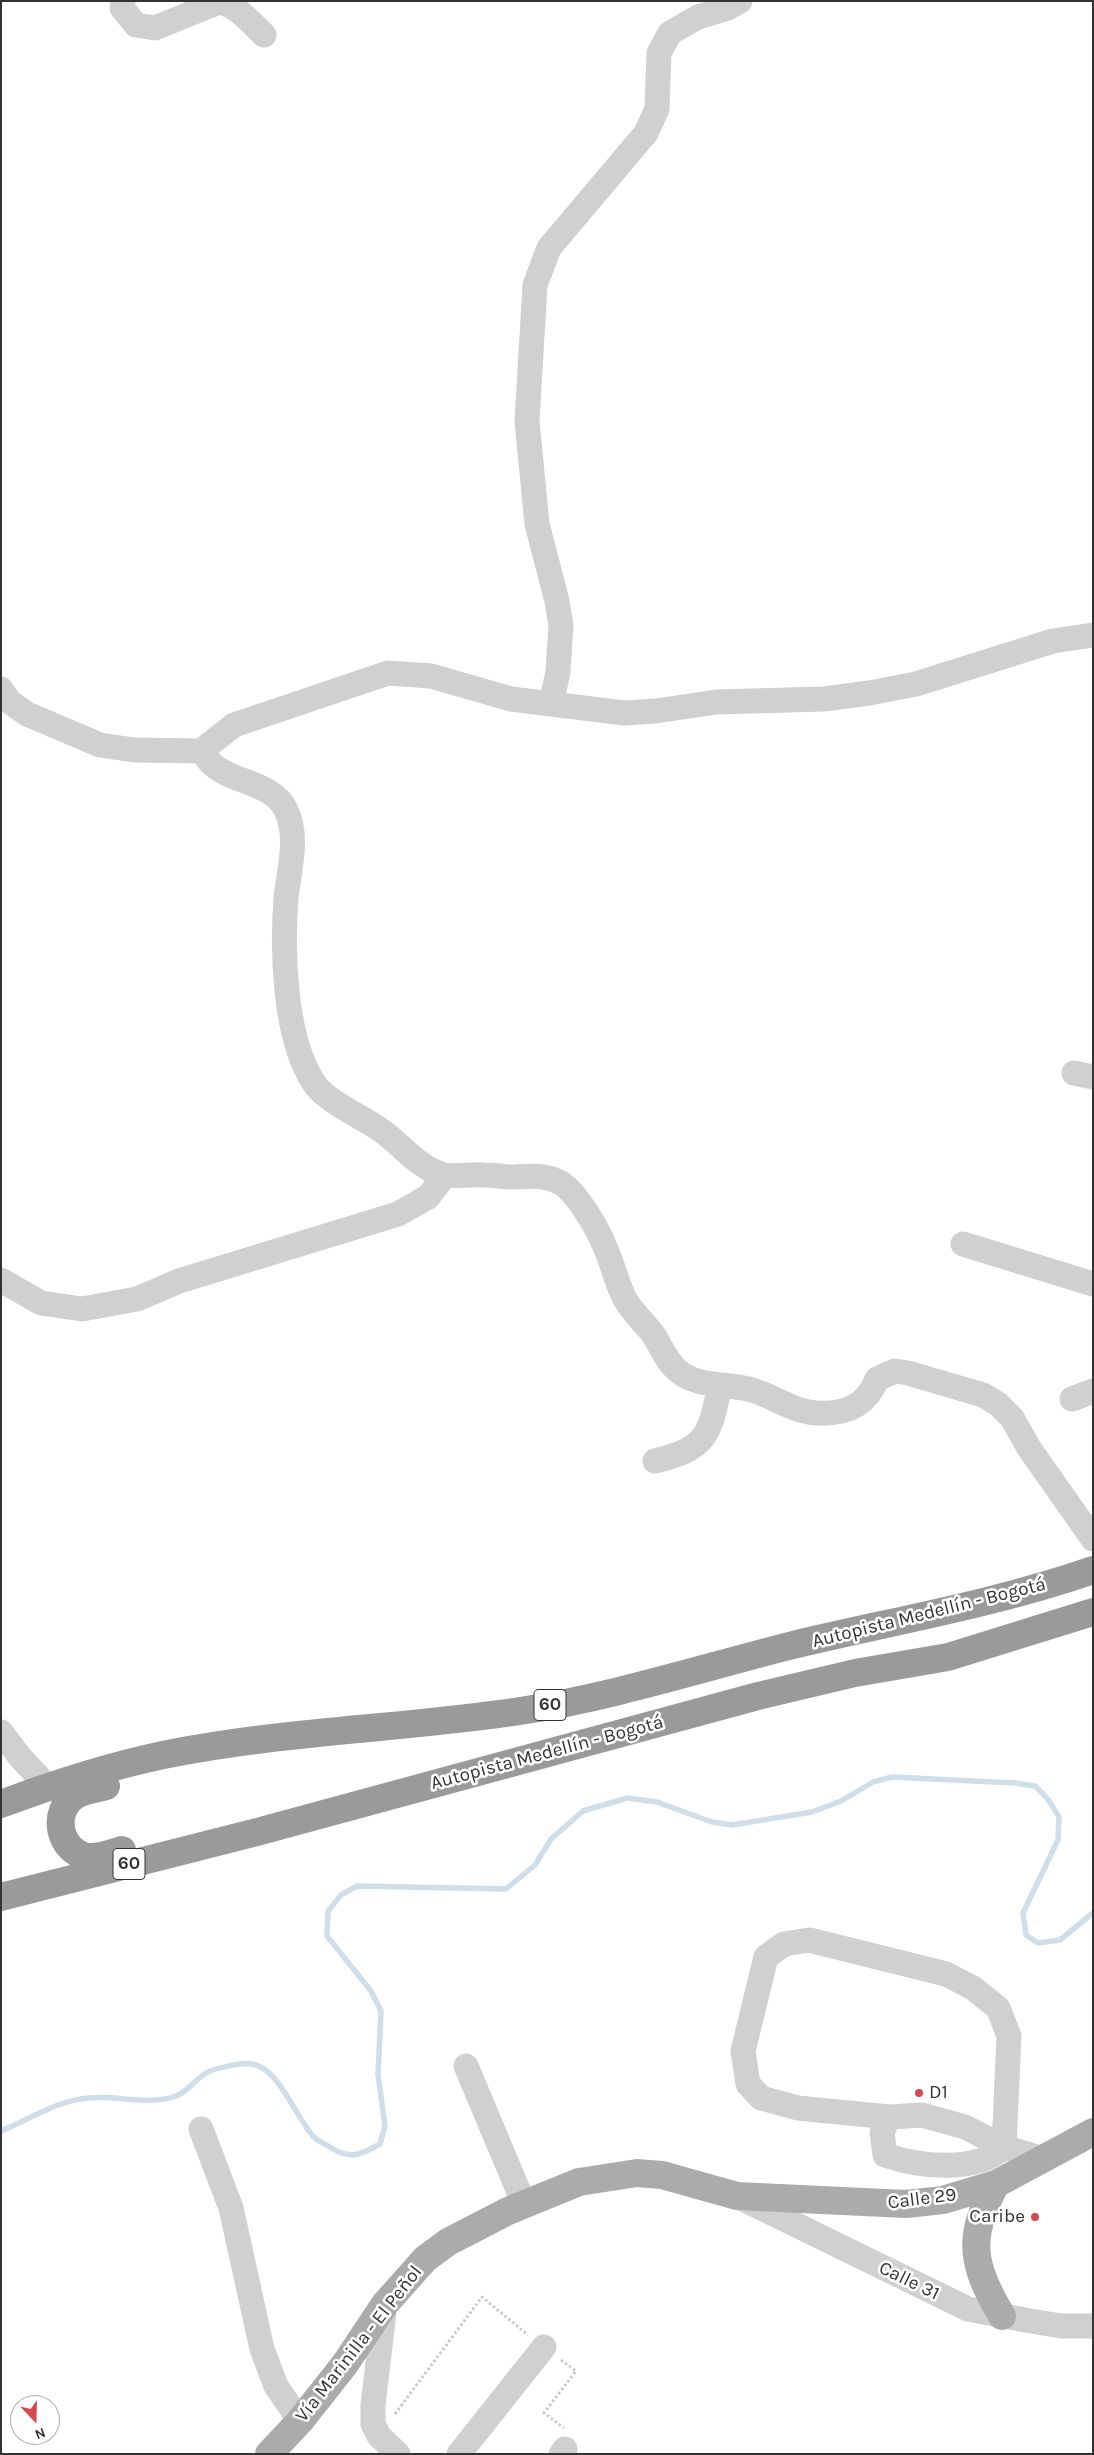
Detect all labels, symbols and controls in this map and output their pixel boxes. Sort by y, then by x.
street label: Autopista Medellín - Bogotá [810,1573,1048,1653]
road number: 60 [534,1690,566,1720]
street label: Autopista Medellín - Bogotá [428,1711,666,1795]
road number: 60 [113,1848,145,1880]
place label: D1 [929,2082,948,2104]
marker: D1 [913,2087,925,2099]
street label: Calle 29 [886,2183,958,2215]
place label: Caribe [969,2206,1025,2228]
marker: Caribe [1029,2211,1041,2223]
street label: Calle 31 [875,2257,943,2305]
street label: Vía Marinilla - El Peñol [291,2261,427,2427]
north arrow [10,2395,60,2445]
text: N [32,2424,48,2443]

